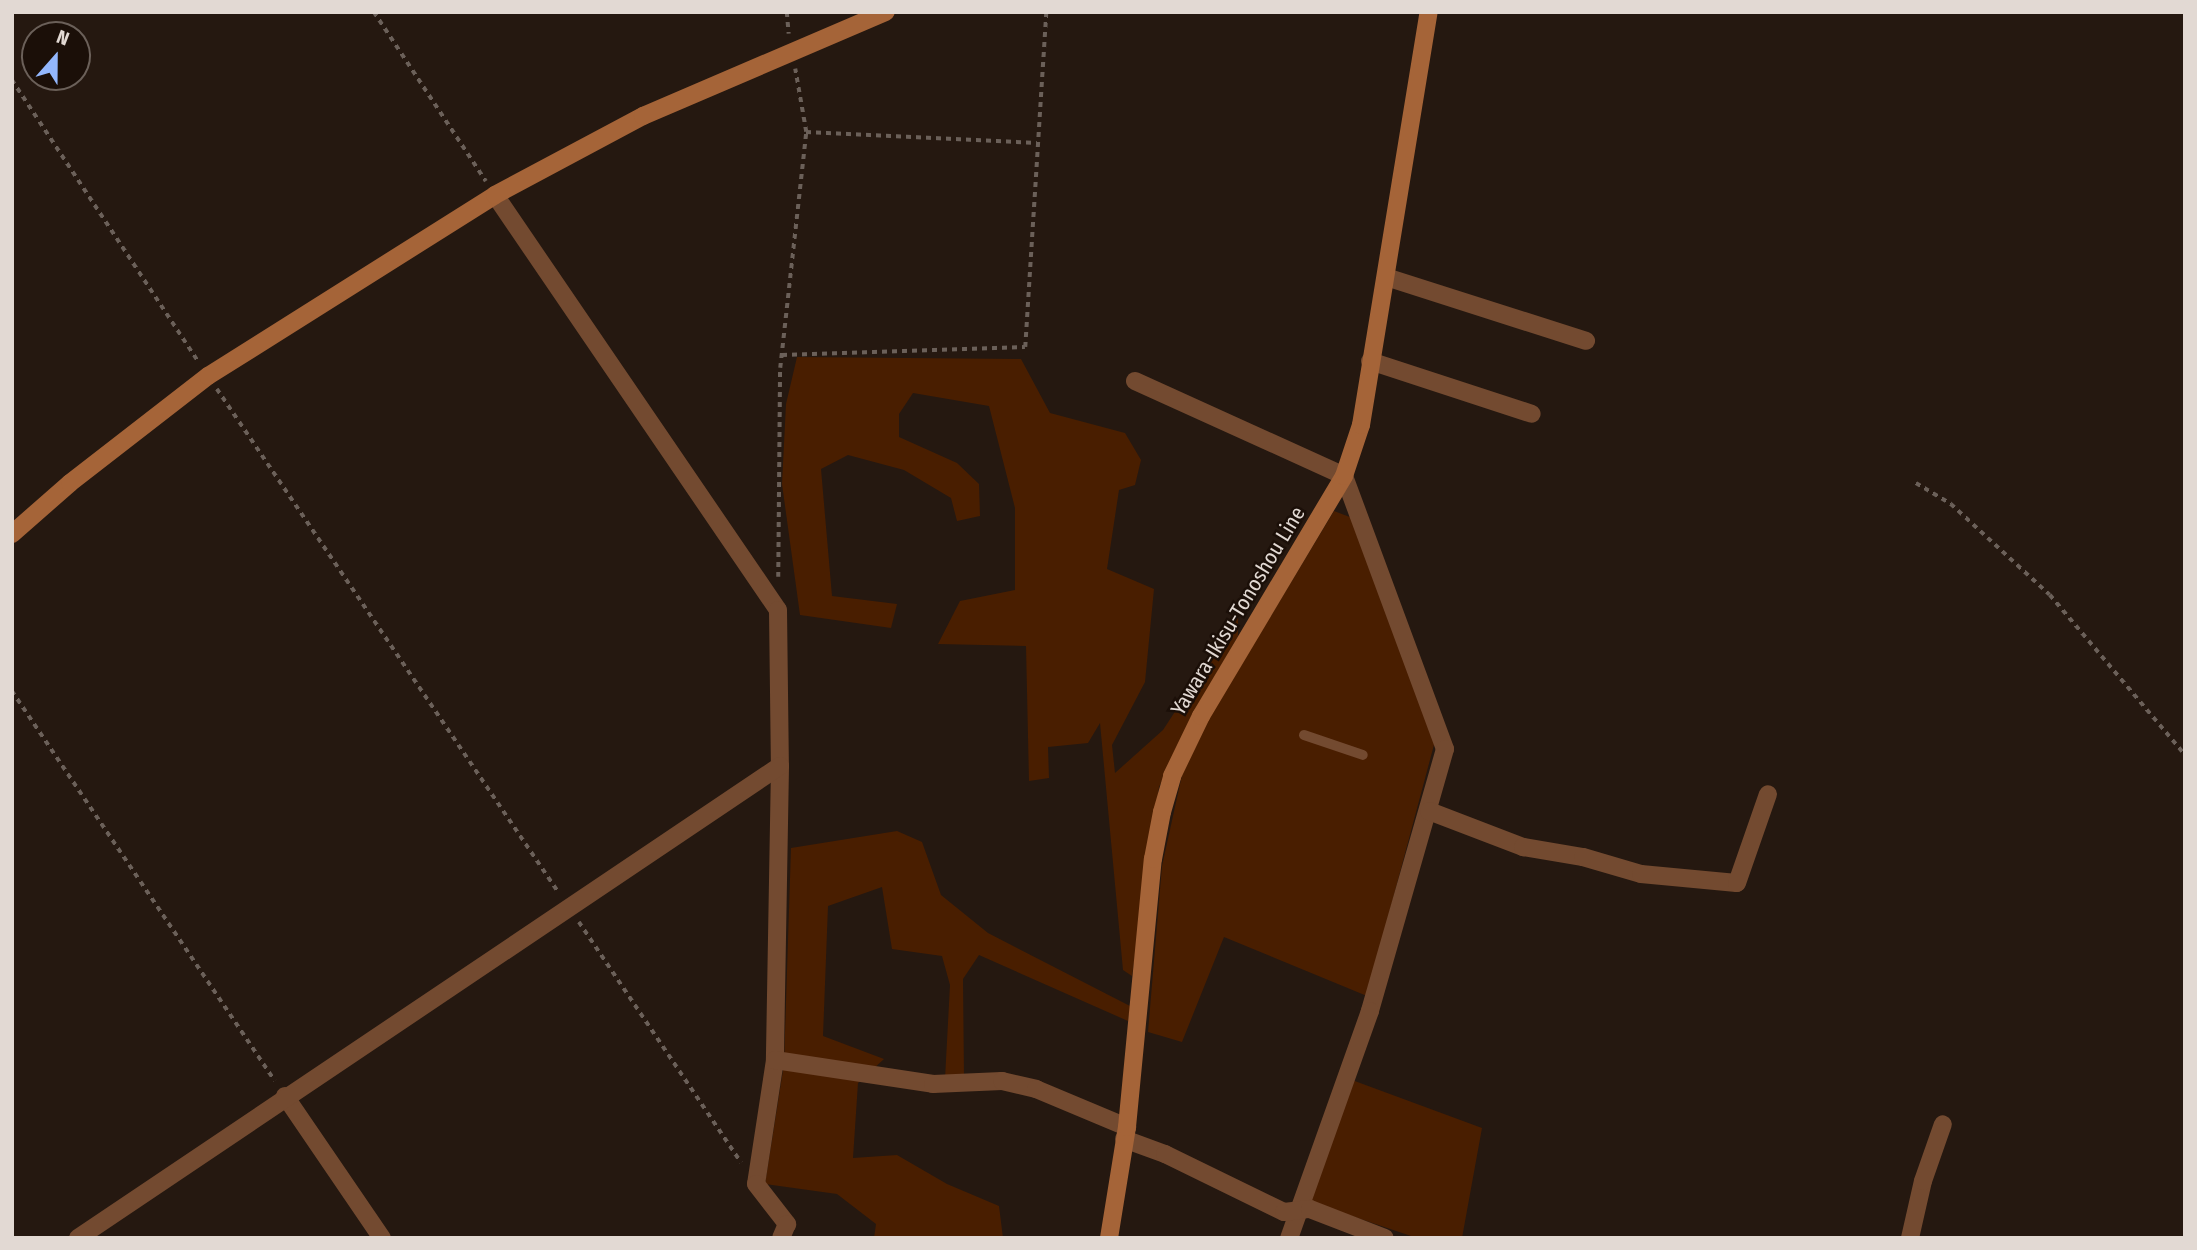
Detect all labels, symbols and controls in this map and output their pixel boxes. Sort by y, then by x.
north arrow [21,21,91,91]
text: N [54,25,72,51]
street label: Yawara-Ikisu-Tonoshou Line [1166,502,1310,720]

